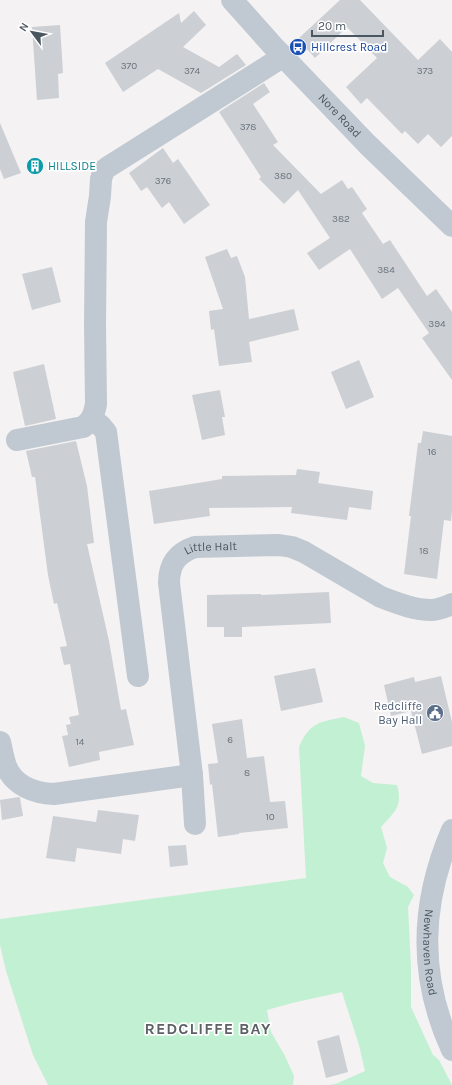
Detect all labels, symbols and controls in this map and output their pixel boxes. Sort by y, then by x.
north arrow [12,12,52,52]
scale bar [312,12,383,38]
text: 20 m [318,19,346,33]
text: N [16,20,32,34]
bus stop icon: Hillcrest Road [288,37,308,57]
place label: Hillcrest Road [311,40,387,54]
house number: 370 [121,60,137,72]
house number: 374 [184,65,201,77]
house number: 373 [417,65,433,77]
street label: Nore Road [315,91,364,141]
house number: 378 [240,121,256,133]
building icon: HILLSIDE [25,156,45,176]
place label: HILLSIDE [48,159,96,173]
house number: 380 [274,170,292,182]
house number: 376 [155,175,171,187]
house number: 382 [332,213,350,225]
house number: 384 [377,264,395,276]
house number: 394 [428,318,446,330]
house number: 16 [427,446,437,458]
street label: Little Halt [181,539,238,558]
house number: 18 [419,545,429,557]
place label: Redcliffe Bay Hall [374,699,422,727]
public building icon: Redcliffe Bay Hall [425,703,445,723]
house number: 6 [227,734,233,746]
house number: 14 [76,736,85,748]
house number: 8 [244,767,250,779]
house number: 10 [265,811,275,823]
street label: Newhaven Road [420,908,440,997]
district label: REDCLIFFE BAY [145,1019,271,1038]

